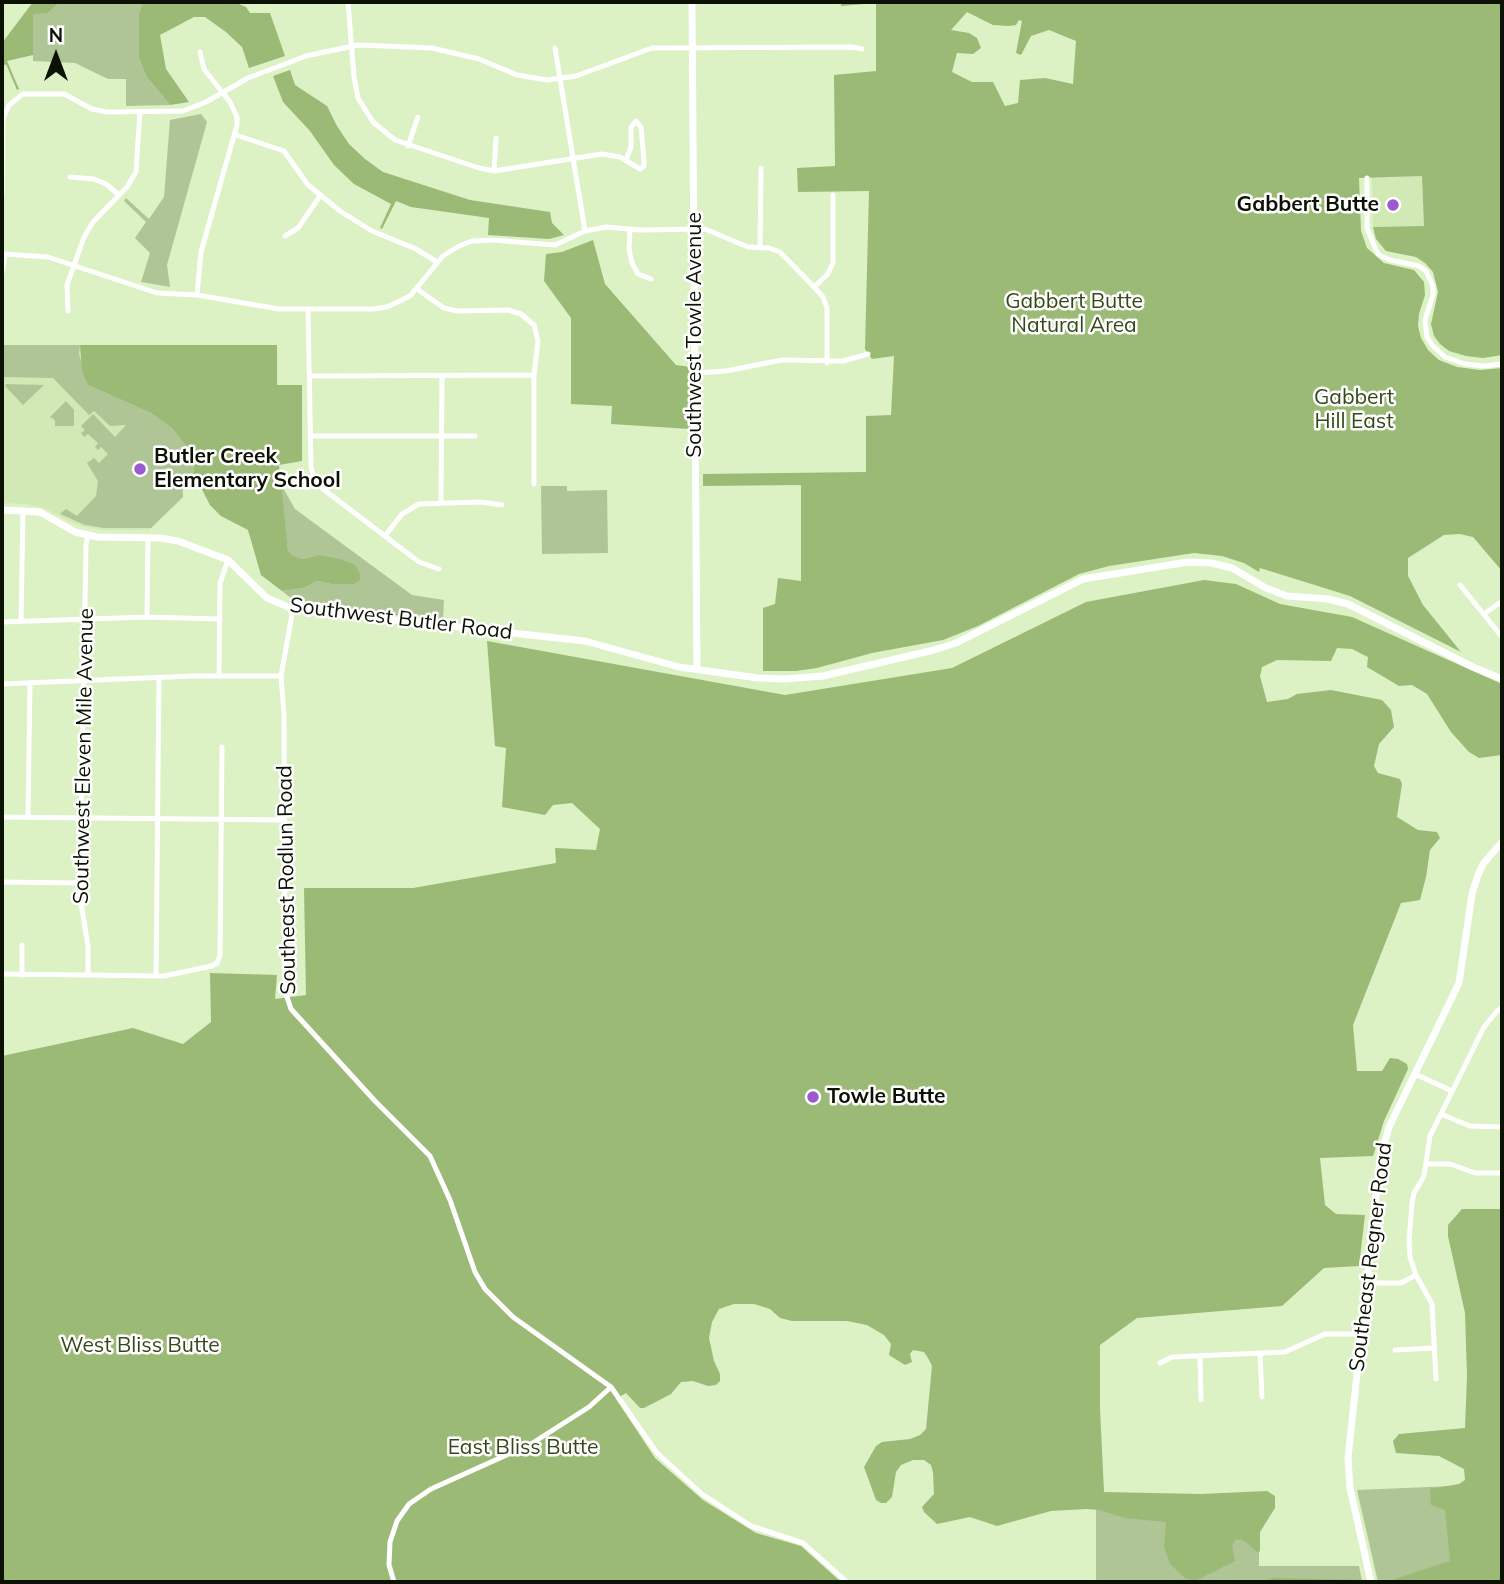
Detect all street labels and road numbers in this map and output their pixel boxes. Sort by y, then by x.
street label: Southwest Towle Avenue [682,212,708,458]
street label: Southwest Butler Road [288,593,514,645]
street label: Southwest Eleven Mile Avenue [69,608,99,904]
street label: Southeast Rodlun Road [272,765,302,995]
street label: Southeast Regner Road [1344,1141,1398,1373]

